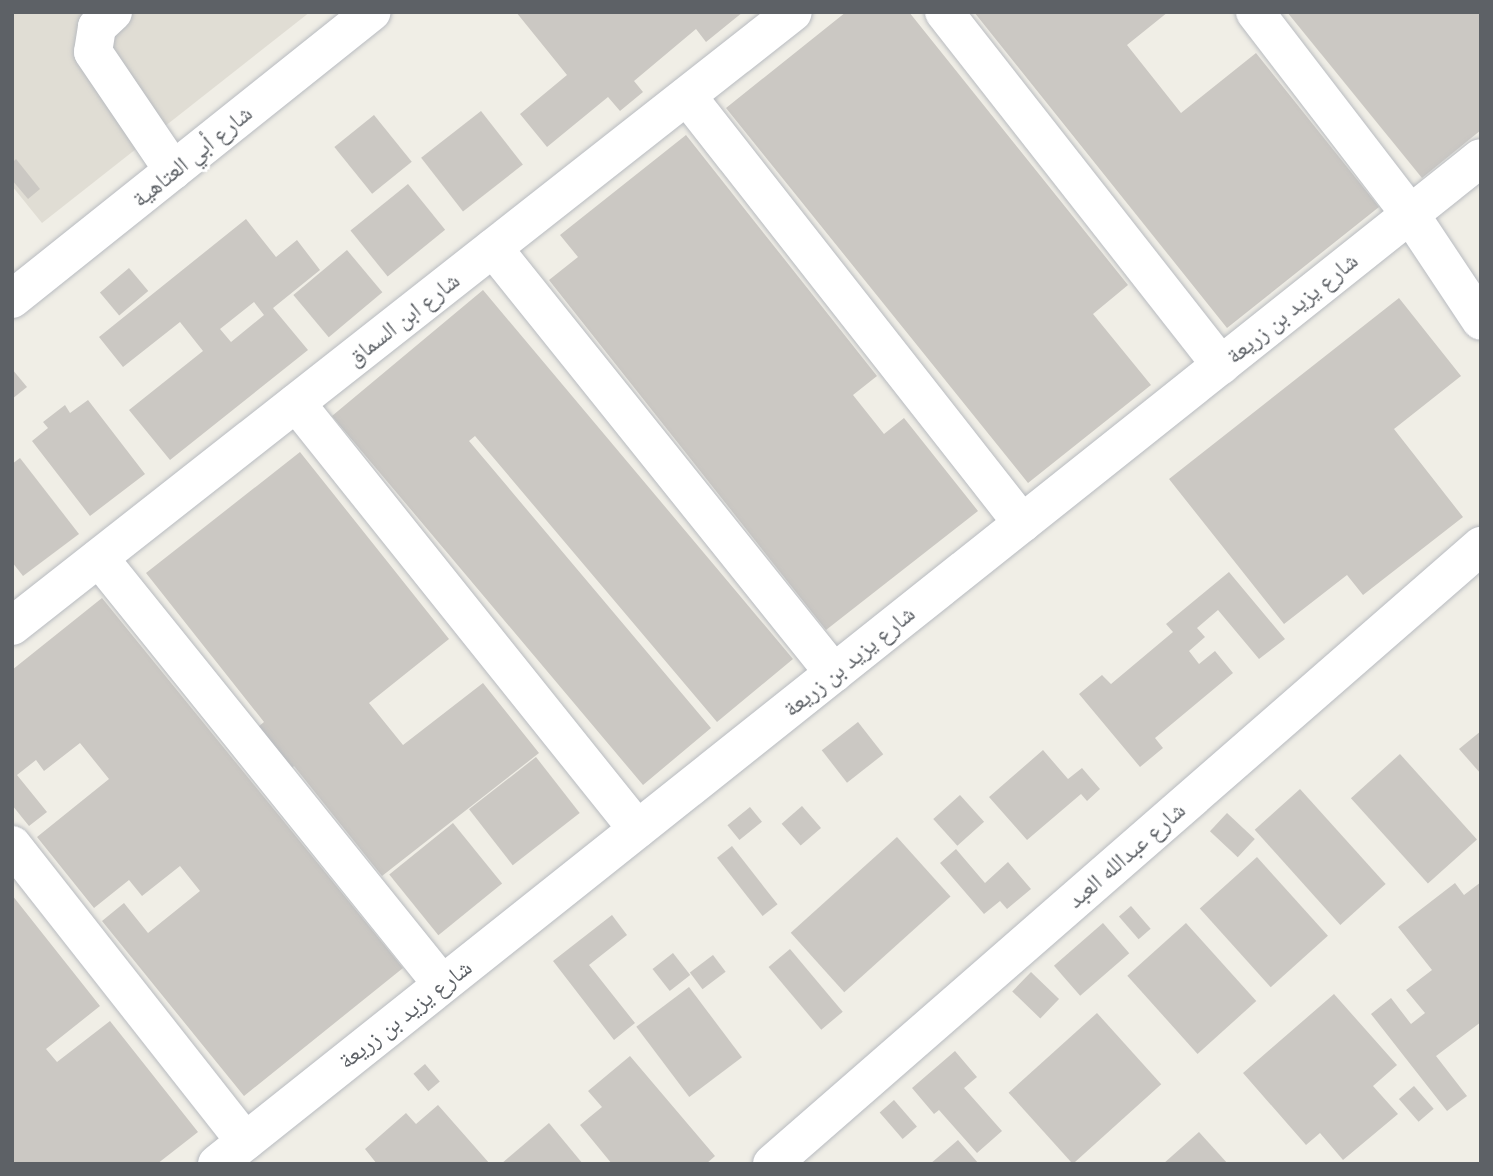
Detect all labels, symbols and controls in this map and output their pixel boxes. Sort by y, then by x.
street label: شارع أبي العتاهية [126,99,258,213]
street label: شارع يزيد بن زريعة [1221,247,1363,369]
street label: شارع ابن السماق [341,266,465,372]
street label: شارع يزيد بن زريعة [778,600,920,722]
street label: شارع عبدالله العبد [1061,796,1191,914]
street label: شارع يزيد بن زريعة [333,953,477,1075]

